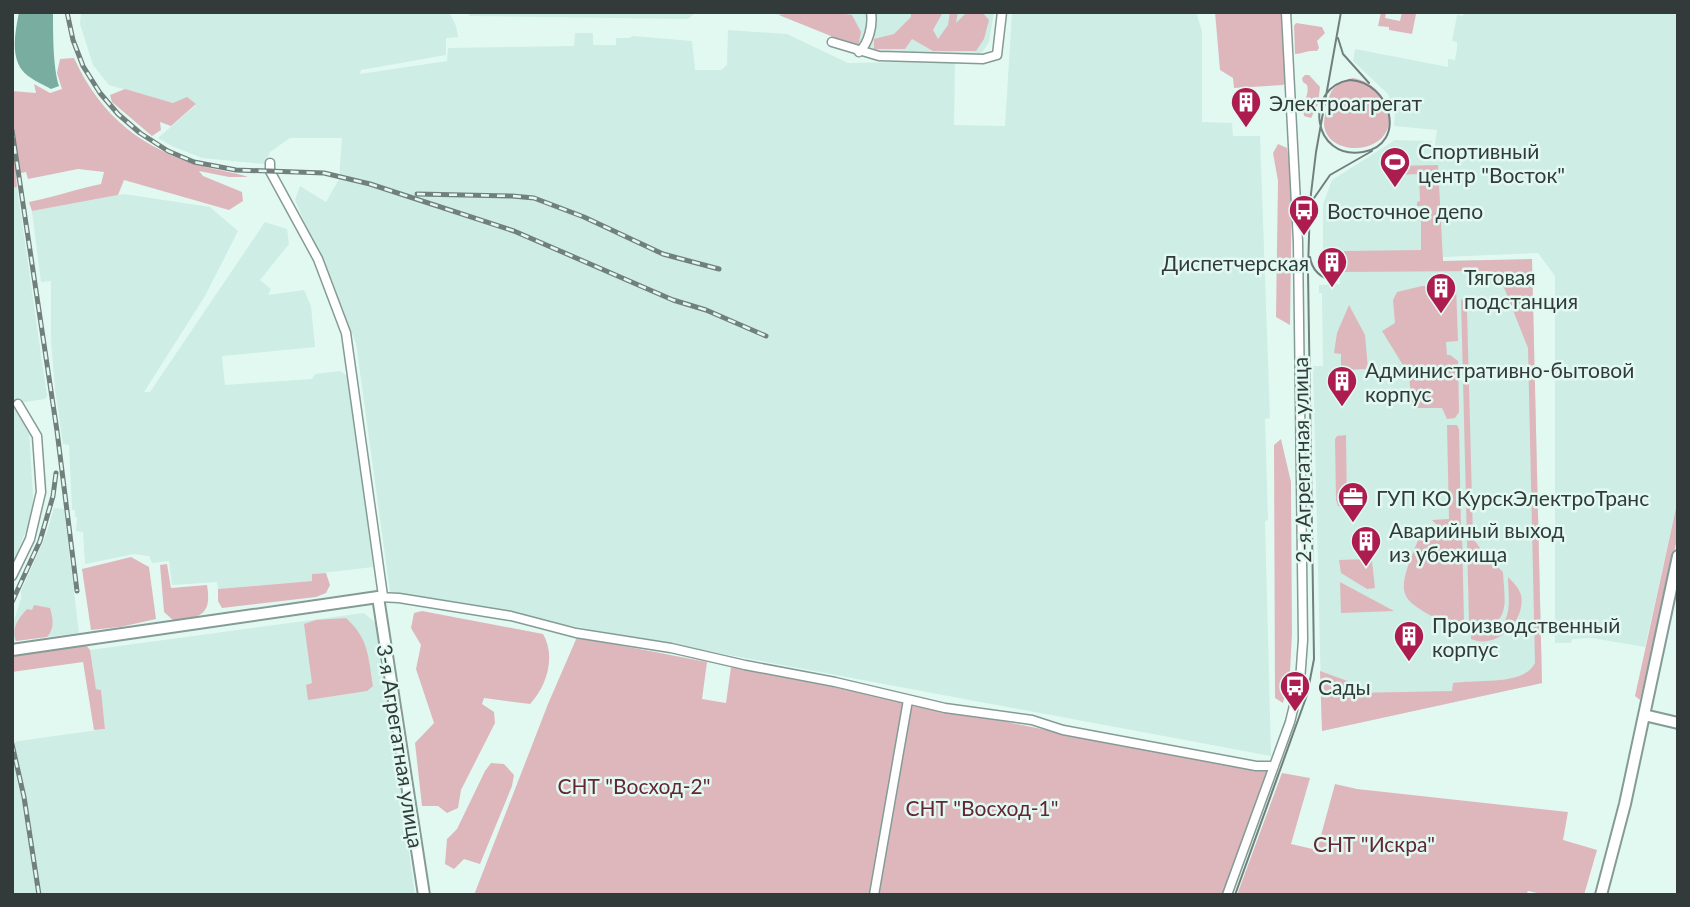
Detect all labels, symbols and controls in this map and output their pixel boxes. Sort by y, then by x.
building icon: Электроагрегат [1229,85,1263,129]
place label: Электроагрегат [1269,90,1422,115]
place label: Спортивный центр "Восток" [1418,138,1565,187]
sports icon: Спортивный центр "Восток" [1378,145,1412,189]
bus stop icon: Восточное депо [1287,193,1321,237]
place label: Восточное депо [1327,198,1483,223]
building icon: Диспетчерская [1315,245,1349,289]
place label: Диспетчерская [1162,250,1309,275]
place label: Тяговая подстанция [1464,264,1578,313]
building icon: Тяговая подстанция [1424,271,1458,315]
street label: 2-я Агрегатная улица [1287,357,1315,563]
place label: Административно-бытовой корпус [1365,357,1634,406]
building icon: Административно-бытовой корпус [1325,364,1359,408]
office icon: ГУП КО КурскЭлектроТранс [1336,480,1370,524]
place label: ГУП КО КурскЭлектроТранс [1376,485,1649,510]
place label: Аварийный выход из убежища [1389,517,1564,566]
building icon: Аварийный выход из убежища [1349,524,1383,568]
place label: Производственный корпус [1432,612,1620,661]
building icon: Производственный корпус [1392,619,1426,663]
street label: 3-я Агрегатная улица [373,642,429,850]
bus stop icon: Сады [1278,669,1312,713]
place label: Сады [1318,674,1371,699]
park label: СНТ "Восход-2" [558,773,711,798]
park label: СНТ "Восход-1" [906,795,1059,820]
park label: СНТ "Искра" [1313,831,1435,856]

